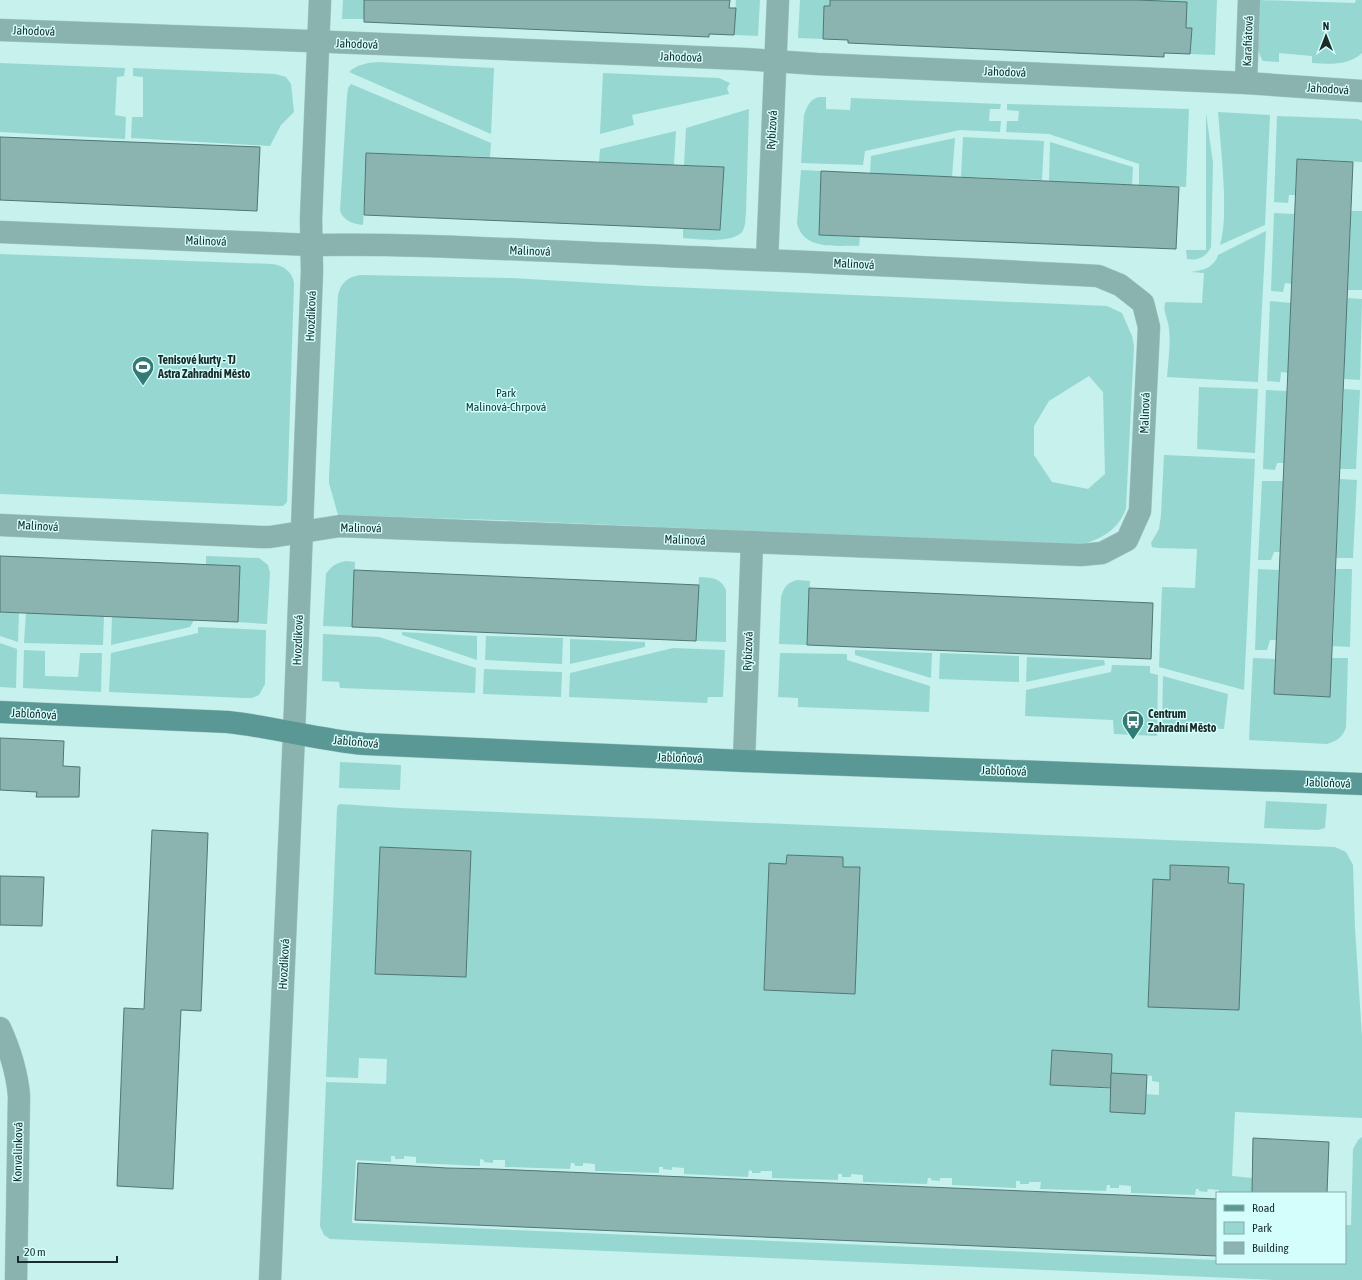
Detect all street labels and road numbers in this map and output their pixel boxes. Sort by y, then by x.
street label: Karafiátová [1240,15,1256,67]
street label: Jahodová [13,23,55,39]
street label: Jahodová [336,36,378,52]
street label: Jahodová [660,49,702,65]
street label: Jahodová [984,64,1026,80]
street label: Jahodová [1306,81,1350,97]
street label: Rybízová [764,110,780,150]
street label: Malinová [185,233,227,249]
street label: Malinová [509,243,551,259]
street label: Malinová [833,256,875,272]
street label: Hvozdíková [303,290,319,342]
street label: Malinová [1137,392,1153,434]
street label: Malinová [17,518,59,534]
street label: Malinová [340,521,382,535]
street label: Malinová [664,532,706,548]
street label: Hvozdíková [290,614,306,666]
street label: Rybízová [740,631,756,671]
street label: Jabloňová [11,706,57,722]
street label: Jabloňová [333,733,379,751]
street label: Jabloňová [657,750,703,766]
street label: Jabloňová [981,763,1027,779]
street label: Jabloňová [1305,775,1351,791]
street label: Hvozdíková [276,938,292,990]
street label: Konvalinková [10,1122,26,1182]

